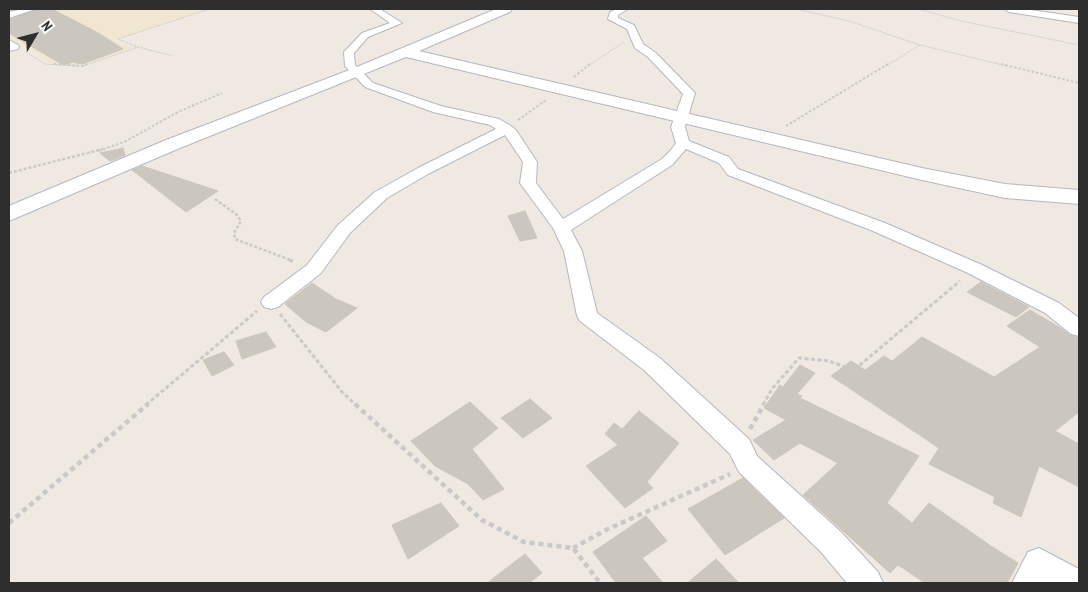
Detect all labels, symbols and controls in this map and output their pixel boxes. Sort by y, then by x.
north arrow [10,10,60,60]
text: N [38,18,56,34]

